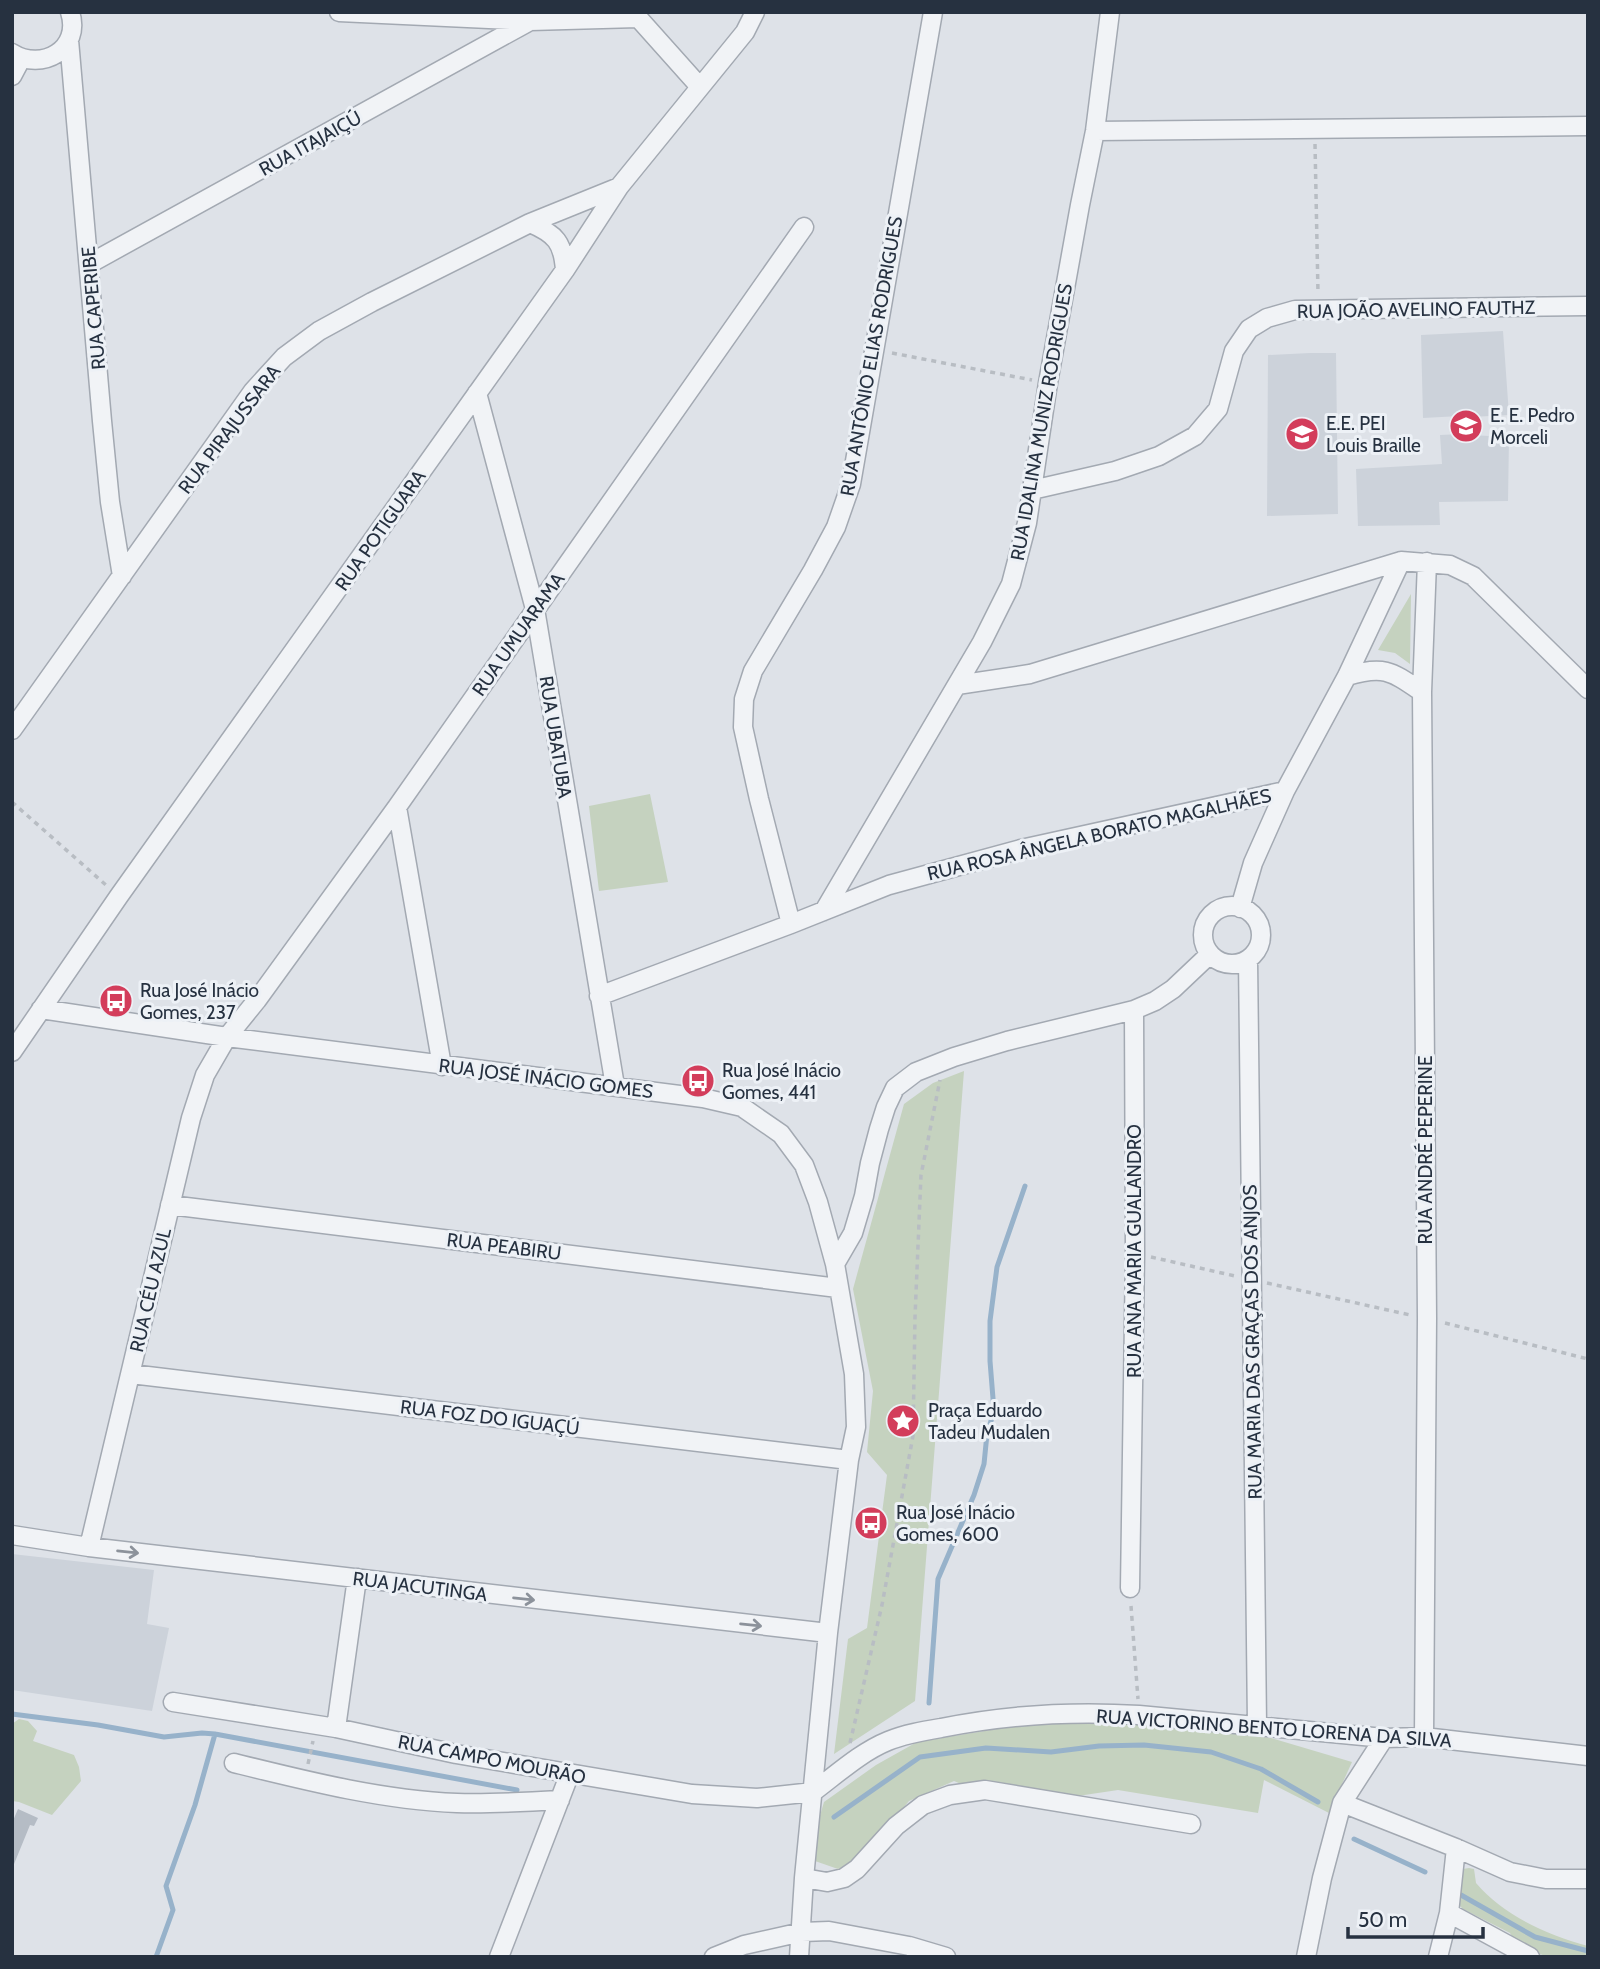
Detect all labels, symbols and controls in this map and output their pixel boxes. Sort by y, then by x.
street label: RUA ITAJAIÇÚ [255,105,365,181]
street label: RUA ANTÔNIO ELIAS RODRIGUES [836,214,907,498]
street label: RUA CAPERIBE [77,245,110,371]
street label: RUA IDALINA MUNIZ RODRIGUES [1006,282,1077,562]
street label: RUA JOÃO AVELINO FAUTHZ [1297,295,1536,323]
street label: RUA PIRAJUSSARA [173,360,286,498]
place label: E. E. Pedro Morceli [1490,404,1575,449]
school or university icon: E. E. Pedro Morceli [1447,407,1485,445]
place label: E.E. PEI Louis Braille [1326,412,1421,457]
school or university icon: E.E. PEI Louis Braille [1283,415,1321,453]
street label: RUA POTIGUARA [330,465,431,595]
street label: RUA UMUARAMA [467,568,570,700]
street label: RUA UBATUBA [534,674,577,800]
street label: RUA ROSA ÂNGELA BORATO MAGALHÃES [925,783,1273,885]
place label: Rua José Inácio Gomes, 237 [140,979,259,1024]
bus stop icon: Rua José Inácio Gomes, 237 [97,982,135,1020]
street label: RUA JOSÉ INÁCIO GOMES [437,1053,655,1103]
street label: RUA ANDRÉ PEPERINE [1413,1055,1437,1245]
place label: Rua José Inácio Gomes, 441 [722,1059,841,1104]
bus stop icon: Rua José Inácio Gomes, 441 [679,1062,717,1100]
street label: RUA ANA MARIA GUALANDRO [1123,1124,1146,1378]
street label: RUA MARIA DAS GRAÇAS DOS ANJOS [1238,1184,1267,1500]
street label: RUA CÉU AZUL [124,1225,176,1354]
street label: RUA PEABIRU [445,1228,563,1265]
street label: RUA FOZ DO IGUAÇÚ [399,1394,581,1440]
place label: Praça Eduardo Tadeu Mudalen [928,1399,1050,1444]
place icon: Praça Eduardo Tadeu Mudalen [884,1402,922,1440]
place label: Rua José Inácio Gomes, 600 [896,1501,1015,1546]
bus stop icon: Rua José Inácio Gomes, 600 [852,1504,890,1542]
one-way arrow [116,1545,139,1558]
street label: RUA JACUTINGA [351,1567,489,1606]
one-way arrow [513,1593,535,1606]
one-way arrow [739,1618,761,1631]
street label: RUA VICTORINO BENTO LORENA DA SILVA [1095,1705,1453,1752]
street label: RUA CAMPO MOURÃO [396,1729,588,1789]
scale bar [1348,1896,1483,1940]
text: 50 m [1358,1907,1407,1932]

